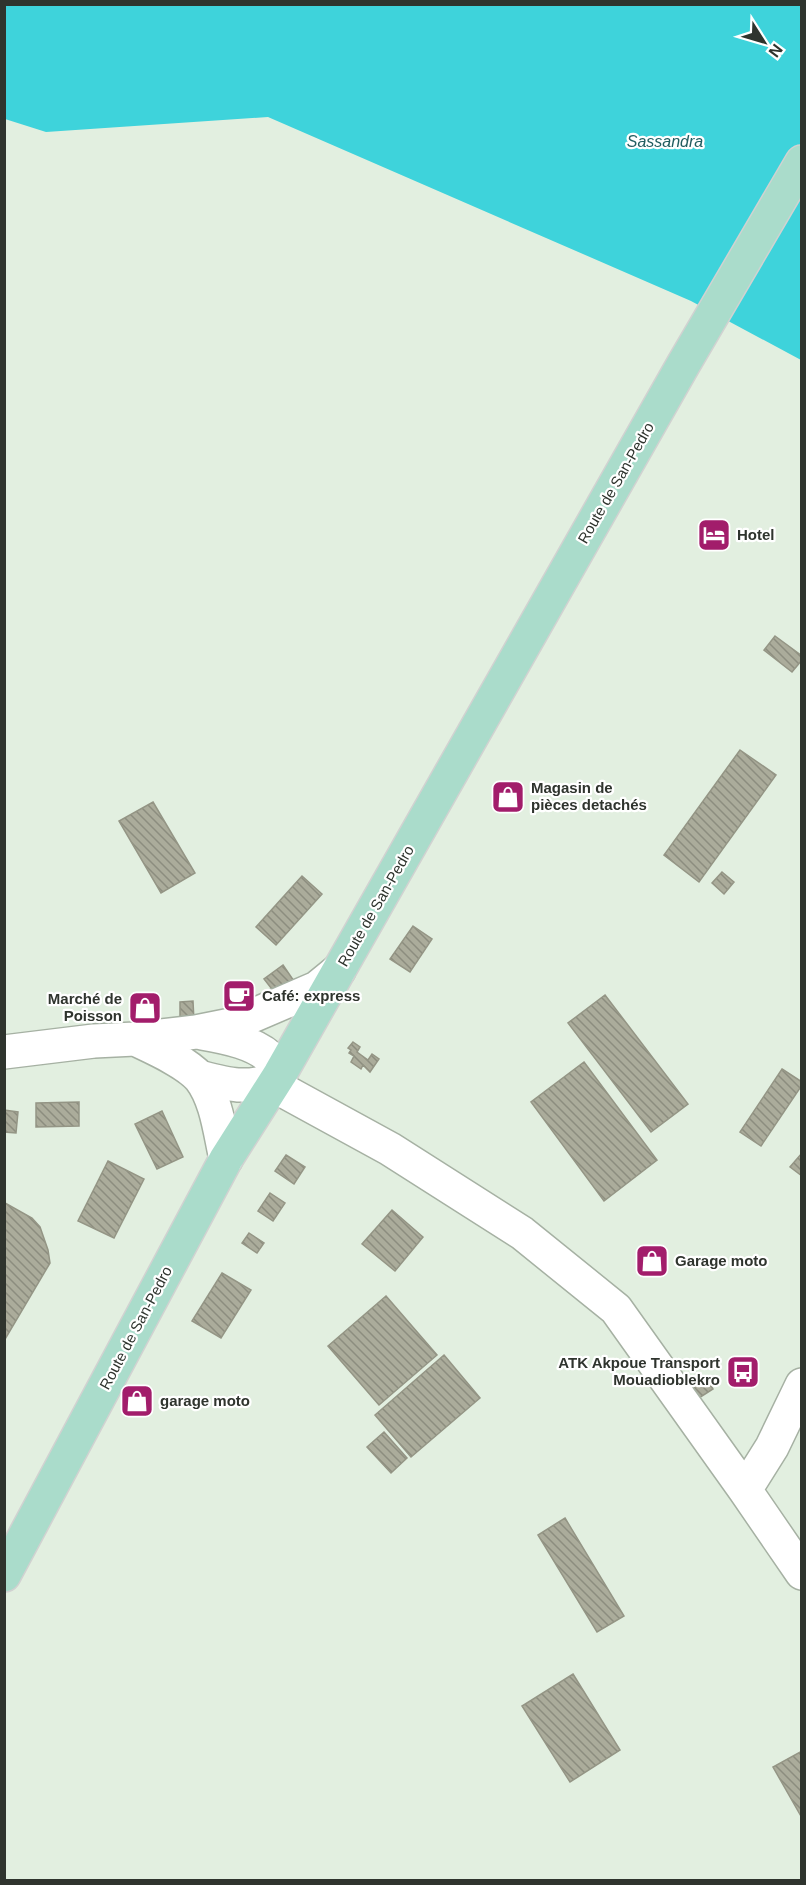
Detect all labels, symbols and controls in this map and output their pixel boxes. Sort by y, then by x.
north arrow [734,12,794,72]
text: N [765,41,786,60]
water label: Sassandra [627,133,703,150]
street label: Route de San-Pedro [574,419,657,546]
hotel icon: Hotel [696,517,732,553]
place label: Hotel [737,526,775,543]
shop icon: Magasin de pièces detachés [490,779,526,815]
place label: Magasin de pièces detachés [531,779,647,813]
street label: Route de San-Pedro [334,842,417,969]
cafe icon: Café: express [221,978,257,1014]
place label: Café: express [262,987,360,1004]
place label: Marché de Poisson [48,990,122,1024]
shop icon: Marché de Poisson [127,990,163,1026]
shop icon: Garage moto [634,1243,670,1279]
place label: Garage moto [675,1252,768,1269]
street label: Route de San-Pedro [96,1263,175,1392]
place label: ATK Akpoue Transport Mouadioblekro [558,1354,720,1388]
bus stop icon: ATK Akpoue Transport Mouadioblekro [725,1354,761,1390]
shop icon: garage moto [119,1383,155,1419]
place label: garage moto [160,1392,250,1409]

